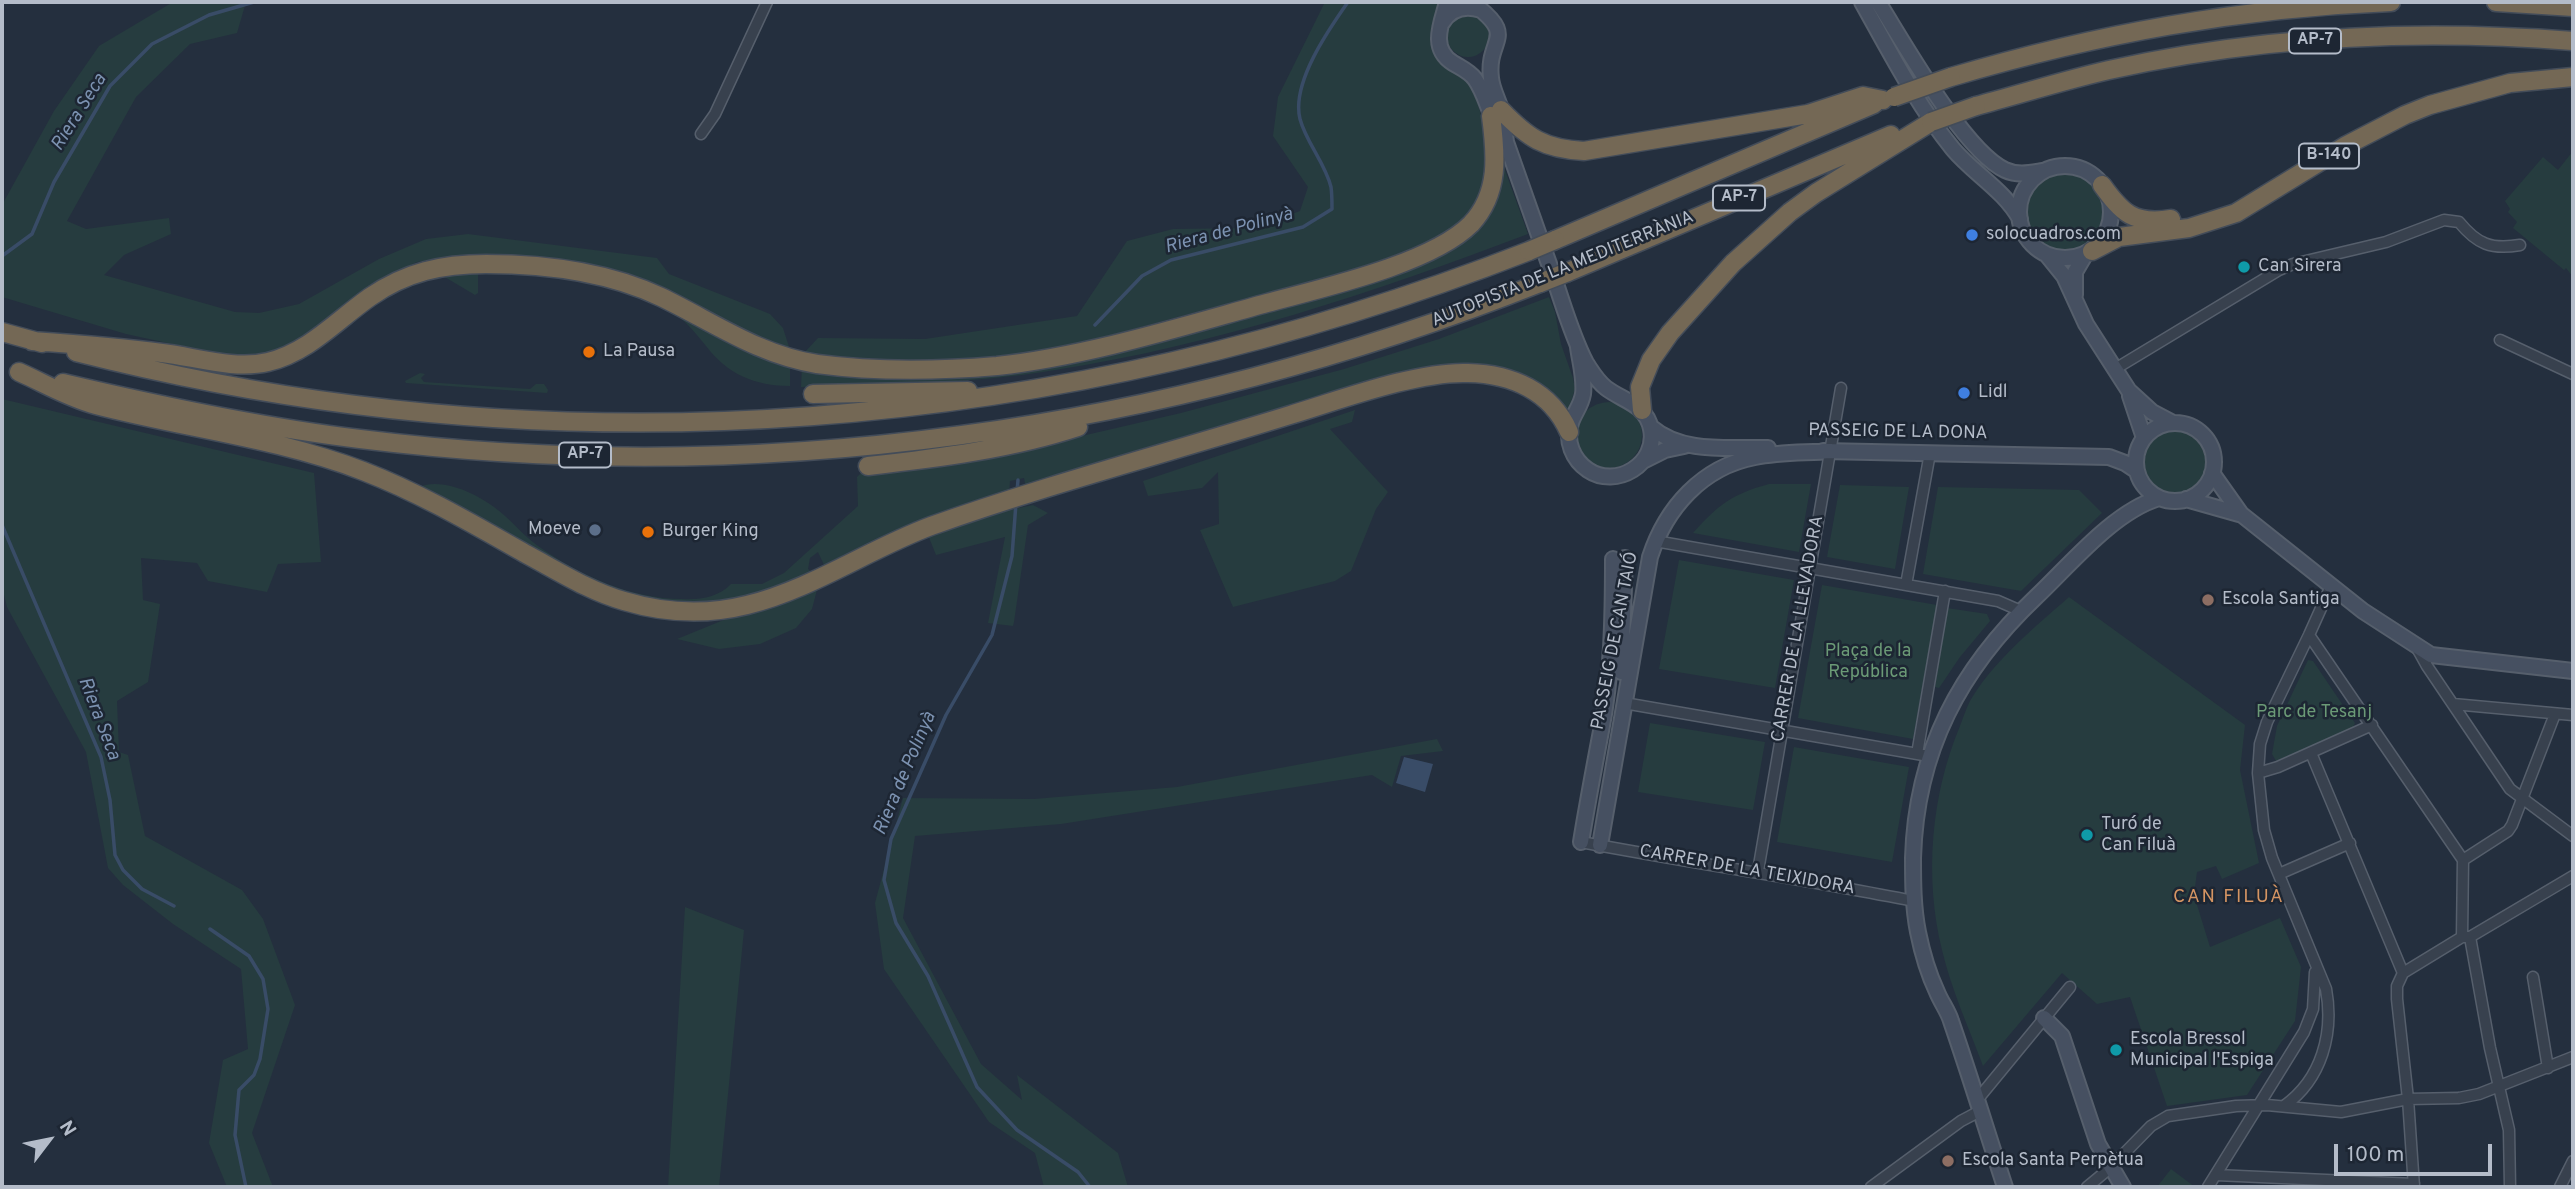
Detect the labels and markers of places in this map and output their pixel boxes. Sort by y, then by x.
place label: solocuadros.com [1986,224,2121,246]
marker: solocuadros.com [1964,227,1980,243]
place label: Can Sirera [2258,256,2342,278]
marker: Can Sirera [2236,259,2252,275]
place label: La Pausa [603,341,675,363]
marker: La Pausa [581,344,597,360]
place label: Lidl [1978,382,2007,404]
marker: Lidl [1956,385,1972,401]
place label: Moeve [528,519,581,541]
place label: Burger King [662,521,759,543]
marker: Moeve [587,522,603,538]
marker: Burger King [640,524,656,540]
place label: Escola Santiga [2222,589,2339,611]
marker: Escola Santiga [2200,592,2216,608]
place label: Turó de Can Filuà [2101,814,2176,856]
marker: Turó de Can Filuà [2079,827,2095,843]
place label: Escola Bressol Municipal l'Espiga [2130,1029,2274,1072]
marker: Escola Bressol Municipal l'Espiga [2108,1042,2124,1058]
place label: Escola Santa Perpètua [1962,1150,2143,1172]
marker: Escola Santa Perpètua [1940,1153,1956,1169]

